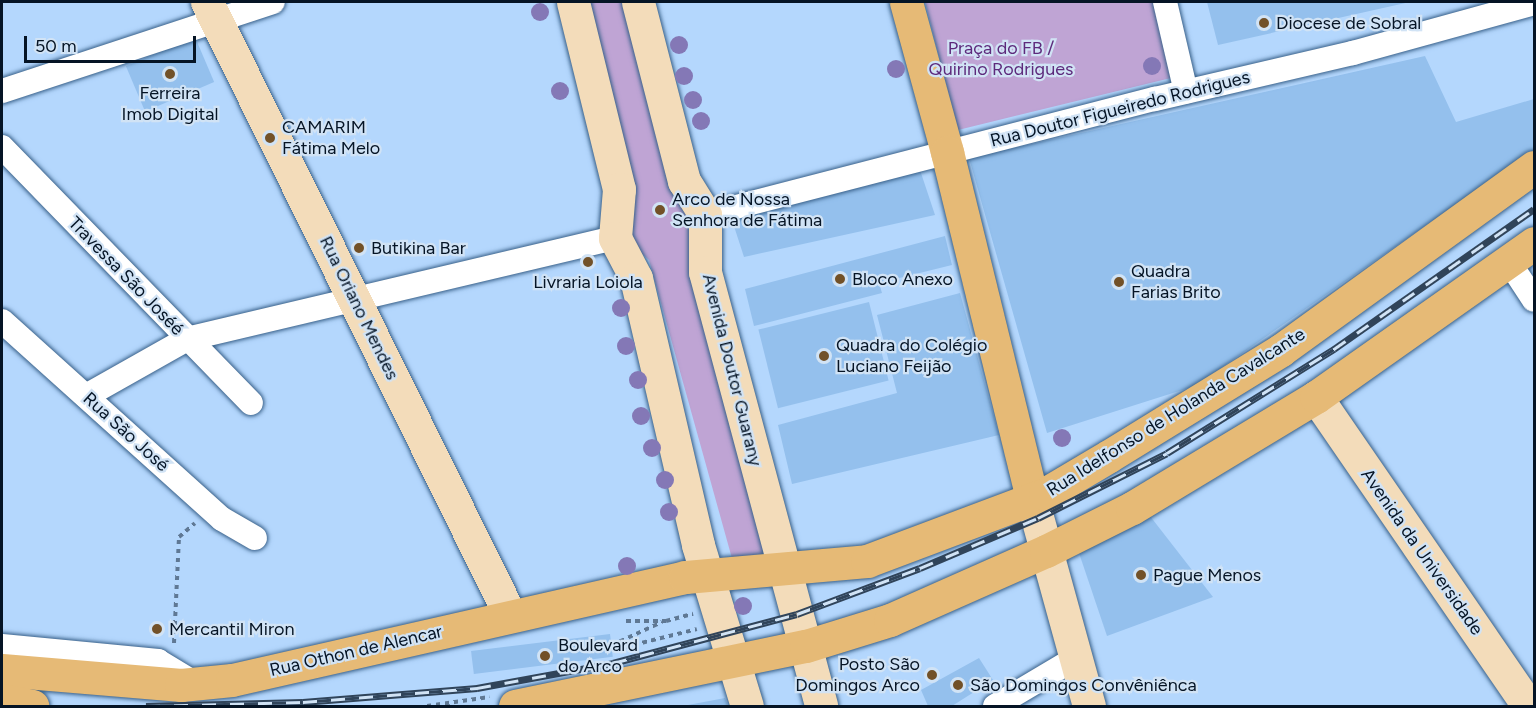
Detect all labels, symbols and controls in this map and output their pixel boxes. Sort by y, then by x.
place label: Diocese de Sobral [1276,12,1421,34]
marker: Diocese de Sobral [1257,16,1271,30]
scale bar [27,24,200,62]
text: 50 m [35,35,77,57]
park label: Praça do FB / Quirino Rodrigues [929,38,1073,80]
street label: Rua Doutor Figueiredo Rodrigues [988,66,1252,152]
marker: Ferreira Imob Digital [163,67,177,81]
place label: Ferreira Imob Digital [122,83,218,125]
place label: CAMARIM Fátima Melo [282,117,380,160]
marker: CAMARIM Fátima Melo [263,131,277,145]
place label: Arco de Nossa Senhora de Fátima [672,189,822,232]
marker: Arco de Nossa Senhora de Fátima [653,203,667,217]
street label: Travessa São Joséé [64,212,188,340]
street label: Rua Oriano Mendes [315,233,403,383]
place label: Butikina Bar [371,237,466,259]
marker: Butikina Bar [352,241,366,255]
marker: Livraria Loiola [581,255,595,269]
place label: Quadra Farias Brito [1131,261,1221,304]
place label: Bloco Anexo [852,268,953,290]
place label: Livraria Loiola [533,271,643,293]
street label: Avenida Doutor Guarany [698,272,766,468]
marker: Bloco Anexo [833,272,847,286]
marker: Quadra Farias Brito [1112,275,1126,289]
street label: Rua Idelfonso de Holanda Cavalcante [1043,323,1309,501]
place label: Quadra do Colégio Luciano Feijão [836,335,987,378]
marker: Quadra do Colégio Luciano Feijão [817,349,831,363]
street label: Rua São José [79,388,173,476]
street label: Avenida da Universidade [1356,465,1488,639]
place label: Pague Menos [1153,564,1261,586]
marker: Pague Menos [1134,568,1148,582]
place label: Mercantil Miron [169,618,294,640]
street label: Rua Othon de Alencar [268,621,444,681]
marker: Mercantil Miron [150,622,164,636]
place label: Boulevard do Arco [558,635,638,678]
marker: Boulevard do Arco [536,647,554,665]
place label: Posto São Domingos Arco [795,654,920,696]
marker: Posto São Domingos Arco [925,668,939,682]
place label: São Domingos Convêniênca [970,674,1197,696]
marker: São Domingos Convêniênca [951,678,965,692]

